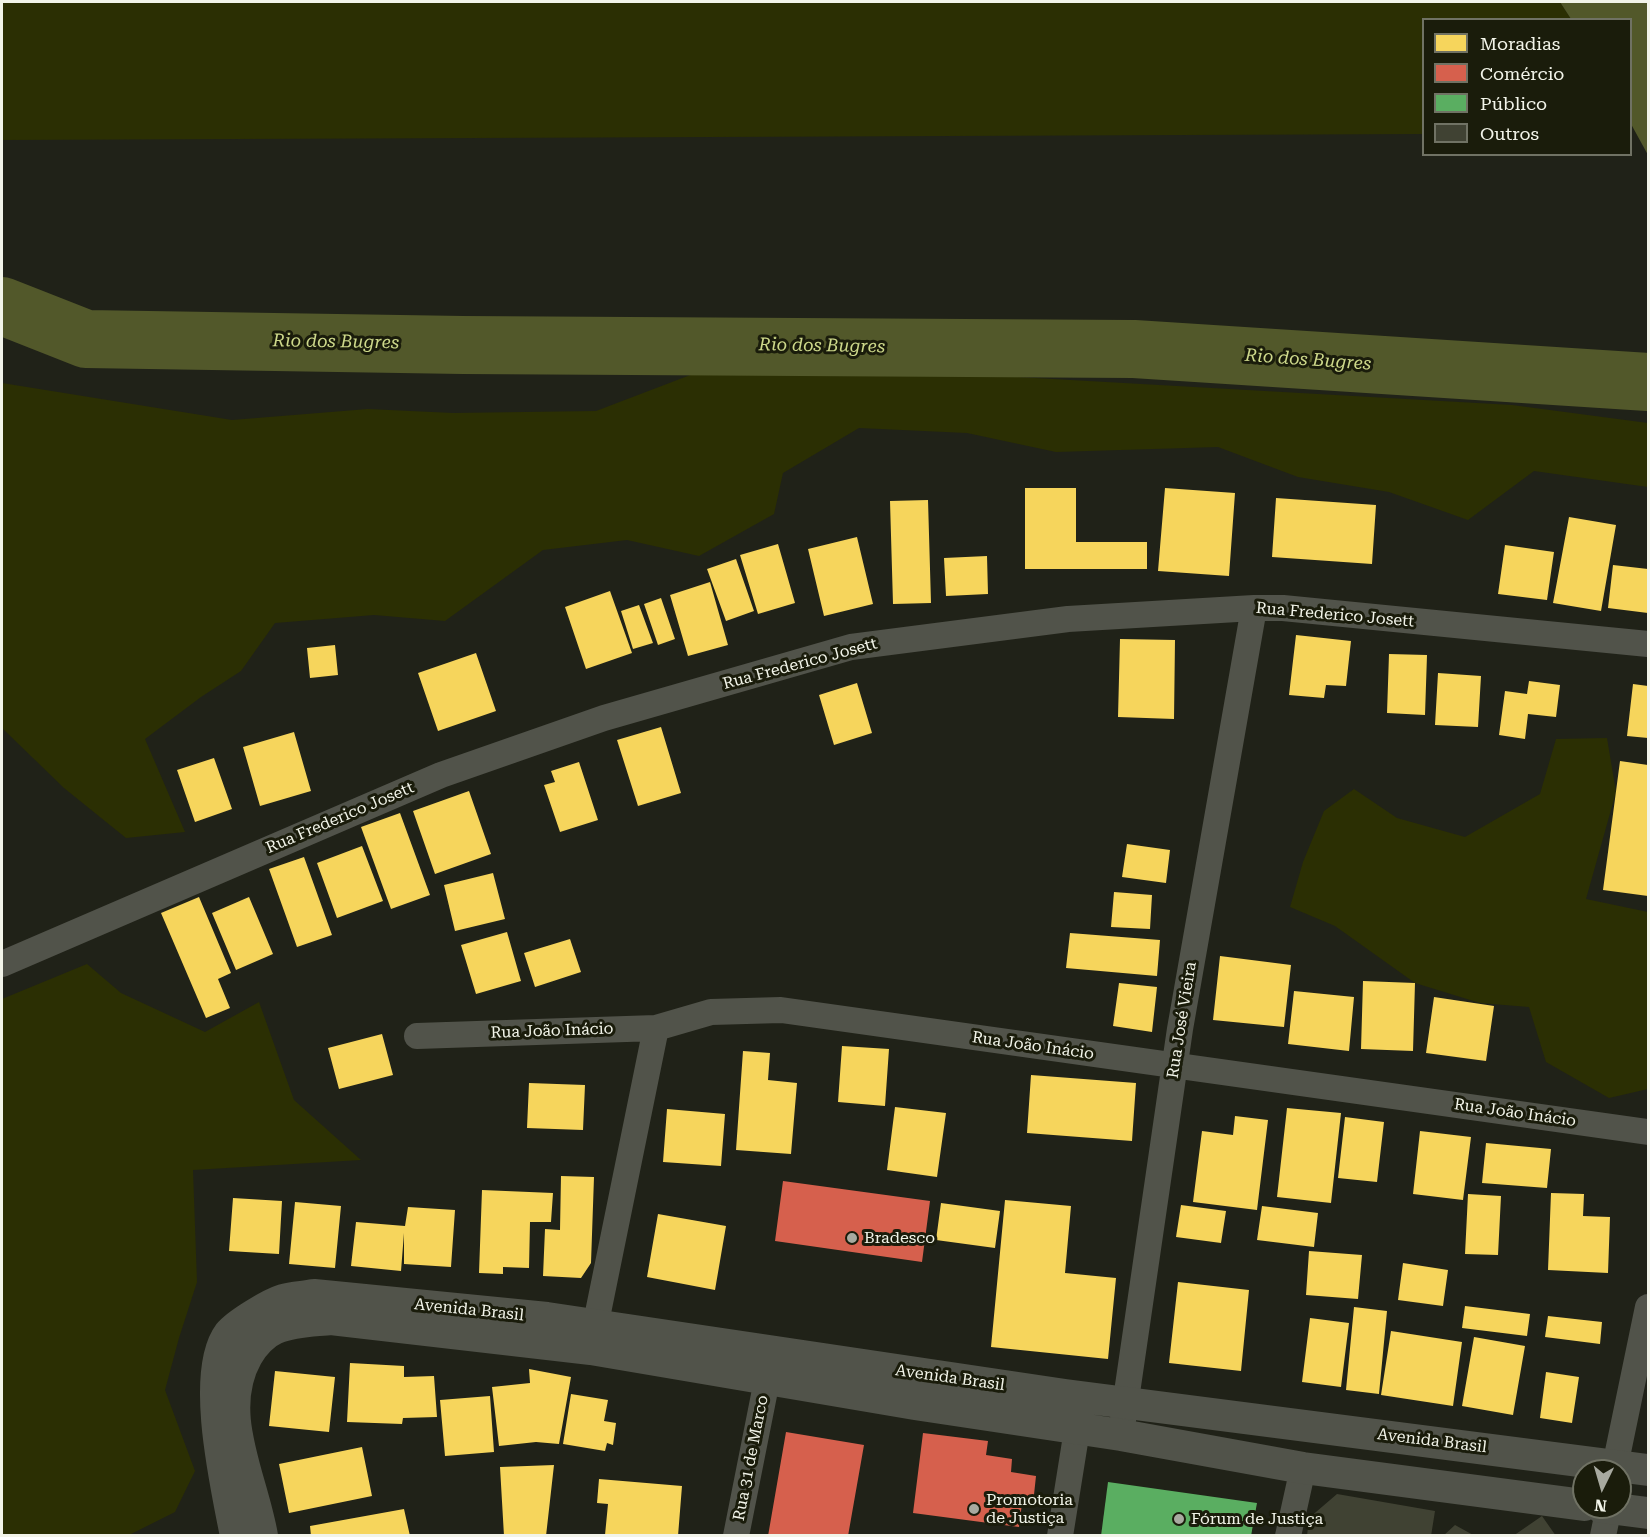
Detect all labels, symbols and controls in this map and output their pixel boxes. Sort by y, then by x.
legend [1422,18,1632,156]
text: Moradias [1480,33,1560,54]
text: Comércio [1480,63,1564,84]
text: Público [1480,93,1547,114]
text: Outros [1480,123,1539,144]
water label: Rio dos Bugres [273,330,399,354]
water label: Rio dos Bugres [759,334,885,358]
water label: Rio dos Bugres [1244,345,1372,375]
street label: Rua Frederico Josett [1255,599,1415,631]
street label: Rua Frederico Josett [721,634,879,694]
street label: Rua Frederico Josett [263,778,417,858]
street label: Rua José Vieira [1163,960,1201,1080]
street label: Rua João Inácio [490,1019,614,1043]
street label: Rua João Inácio [971,1028,1095,1064]
street label: Rua João Inácio [1453,1095,1577,1131]
place label: Bradesco [864,1228,935,1248]
marker: Bradesco [845,1231,859,1245]
street label: Avenida Brasil [413,1295,525,1325]
street label: Avenida Brasil [894,1361,1006,1395]
street label: Rua 31 de Marco [729,1394,773,1522]
street label: Avenida Brasil [1376,1425,1488,1457]
north arrow [1572,1459,1632,1519]
place label: Promotoria de Justiça [986,1490,1073,1528]
text: N [1594,1495,1608,1515]
marker: Promotoria de Justiça [967,1502,981,1516]
place label: Fórum de Justiça [1191,1509,1323,1529]
marker: Fórum de Justiça [1172,1512,1186,1526]

